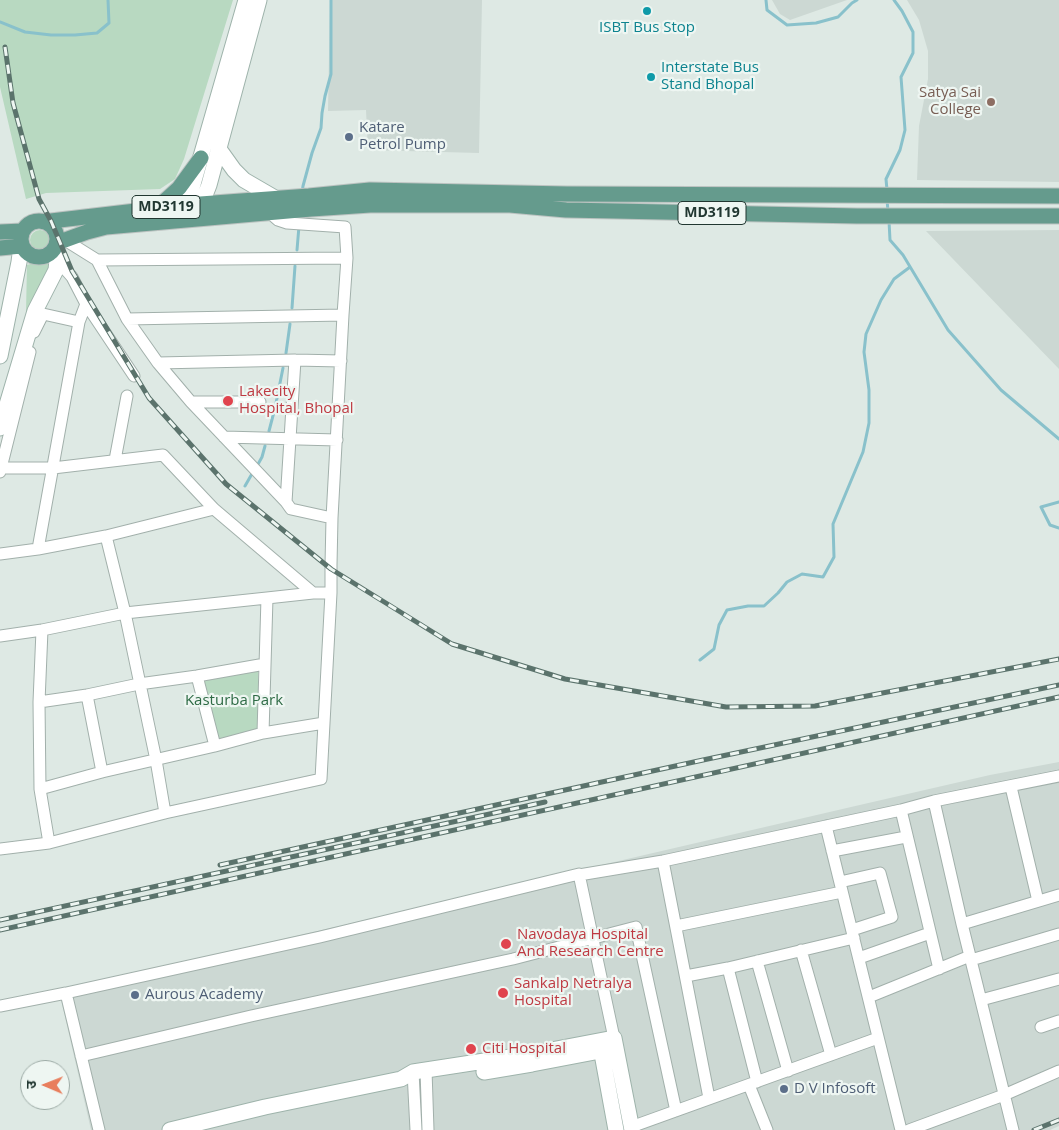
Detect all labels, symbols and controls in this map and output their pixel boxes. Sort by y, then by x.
marker: ISBT Bus Stop [641,5,653,17]
place label: ISBT Bus Stop [599,19,695,37]
place label: Interstate Bus Stand Bhopal [661,59,759,94]
marker: Interstate Bus Stand Bhopal [645,71,657,83]
place label: Satya Sai College [919,84,981,119]
marker: Satya Sai College [985,96,997,108]
place label: Katare Petrol Pump [359,119,446,154]
marker: Katare Petrol Pump [343,131,355,143]
road number: MD3119 [132,196,200,218]
road number: MD3119 [678,202,746,224]
place label: Lakecity Hospital, Bhopal [239,383,354,418]
marker: Lakecity Hospital, Bhopal [221,394,235,408]
park label: Kasturba Park [185,692,283,710]
place label: Navodaya Hospital And Research Centre [517,926,664,961]
marker: Navodaya Hospital And Research Centre [499,937,513,951]
place label: Sankalp Netralya Hospital [514,975,632,1010]
place label: Aurous Academy [145,986,263,1004]
marker: Sankalp Netralya Hospital [496,986,510,1000]
marker: Aurous Academy [129,989,141,1001]
place label: Citi Hospital [482,1040,566,1058]
marker: Citi Hospital [464,1042,478,1056]
north arrow [20,1060,70,1110]
text: उ [21,1080,40,1089]
place label: D V Infosoft [794,1080,876,1098]
marker: D V Infosoft [778,1083,790,1095]

